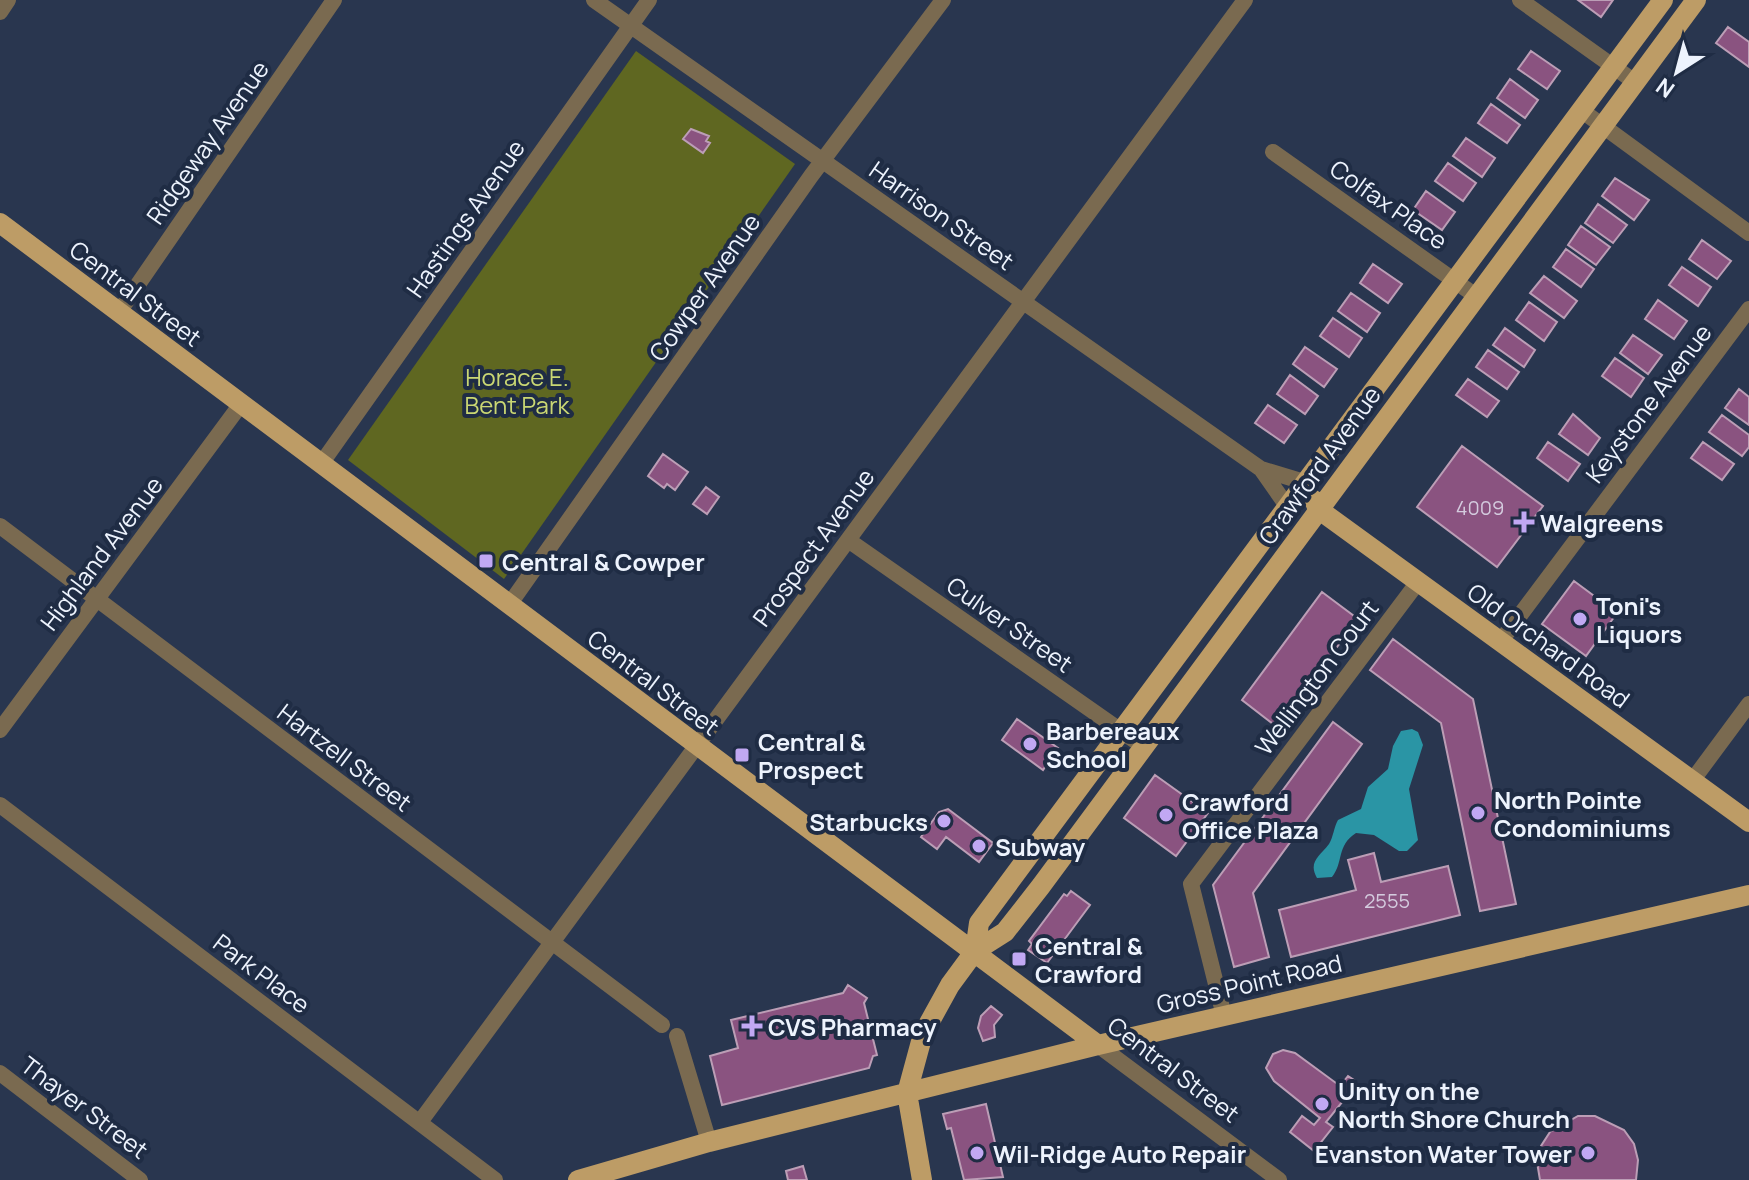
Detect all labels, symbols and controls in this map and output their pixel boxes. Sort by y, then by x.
north arrow [1637,32,1717,112]
street label: Ridgeway Avenue [138,54,276,230]
text: N [1650,71,1680,105]
street label: Hastings Avenue [398,133,532,303]
street label: Colfax Place [1324,151,1454,257]
street label: Harrison Street [863,153,1021,277]
street label: Cowper Avenue [641,207,767,367]
street label: Central Street [63,233,209,353]
street label: Keystone Avenue [1577,317,1719,489]
park label: Horace E. Bent Park [465,360,571,421]
street label: Crawford Avenue [1250,379,1388,551]
street label: Prospect Avenue [744,461,882,633]
street label: Highland Avenue [32,469,170,637]
house number: 4009 [1456,494,1504,521]
place label: Walgreens [1540,506,1664,539]
marker: Walgreens [1515,513,1533,531]
place label: Central & Cowper [502,545,705,578]
marker: Central & Cowper [477,552,495,570]
street label: Culver Street [940,568,1080,680]
street label: Old Orchard Road [1461,575,1637,715]
place label: Toni's Liquors [1596,589,1682,650]
street label: Wellington Court [1247,593,1385,761]
marker: Toni's Liquors [1571,610,1589,628]
street label: Central Street [581,622,727,742]
street label: Hartzell Street [271,696,419,818]
place label: Barbereaux School [1046,714,1180,775]
place label: Central & Prospect [758,725,866,786]
marker: Barbereaux School [1021,735,1039,753]
marker: Central & Prospect [733,746,751,764]
place label: North Pointe Condominiums [1494,783,1671,844]
place label: Crawford Office Plaza [1182,785,1319,846]
marker: North Pointe Condominiums [1469,804,1487,822]
place label: Starbucks [809,805,928,838]
marker: Crawford Office Plaza [1157,806,1175,824]
marker: Starbucks [935,812,953,830]
place label: Subway [995,830,1086,863]
marker: Subway [970,837,988,855]
house number: 2555 [1364,887,1410,914]
street label: Park Place [207,926,317,1020]
place label: Central & Crawford [1035,929,1143,990]
street label: Gross Point Road [1153,946,1345,1020]
marker: Central & Crawford [1010,950,1028,968]
street label: Central Street [1101,1009,1247,1129]
place label: CVS Pharmacy [768,1010,937,1043]
marker: CVS Pharmacy [743,1017,761,1035]
street label: Thayer Street [15,1048,155,1166]
place label: Unity on the North Shore Church [1338,1074,1570,1135]
marker: Unity on the North Shore Church [1313,1095,1331,1113]
place label: Wil-Ridge Auto Repair [993,1137,1246,1170]
place label: Evanston Water Tower [1315,1137,1572,1170]
marker: Wil-Ridge Auto Repair [968,1144,986,1162]
marker: Evanston Water Tower [1579,1144,1597,1162]

